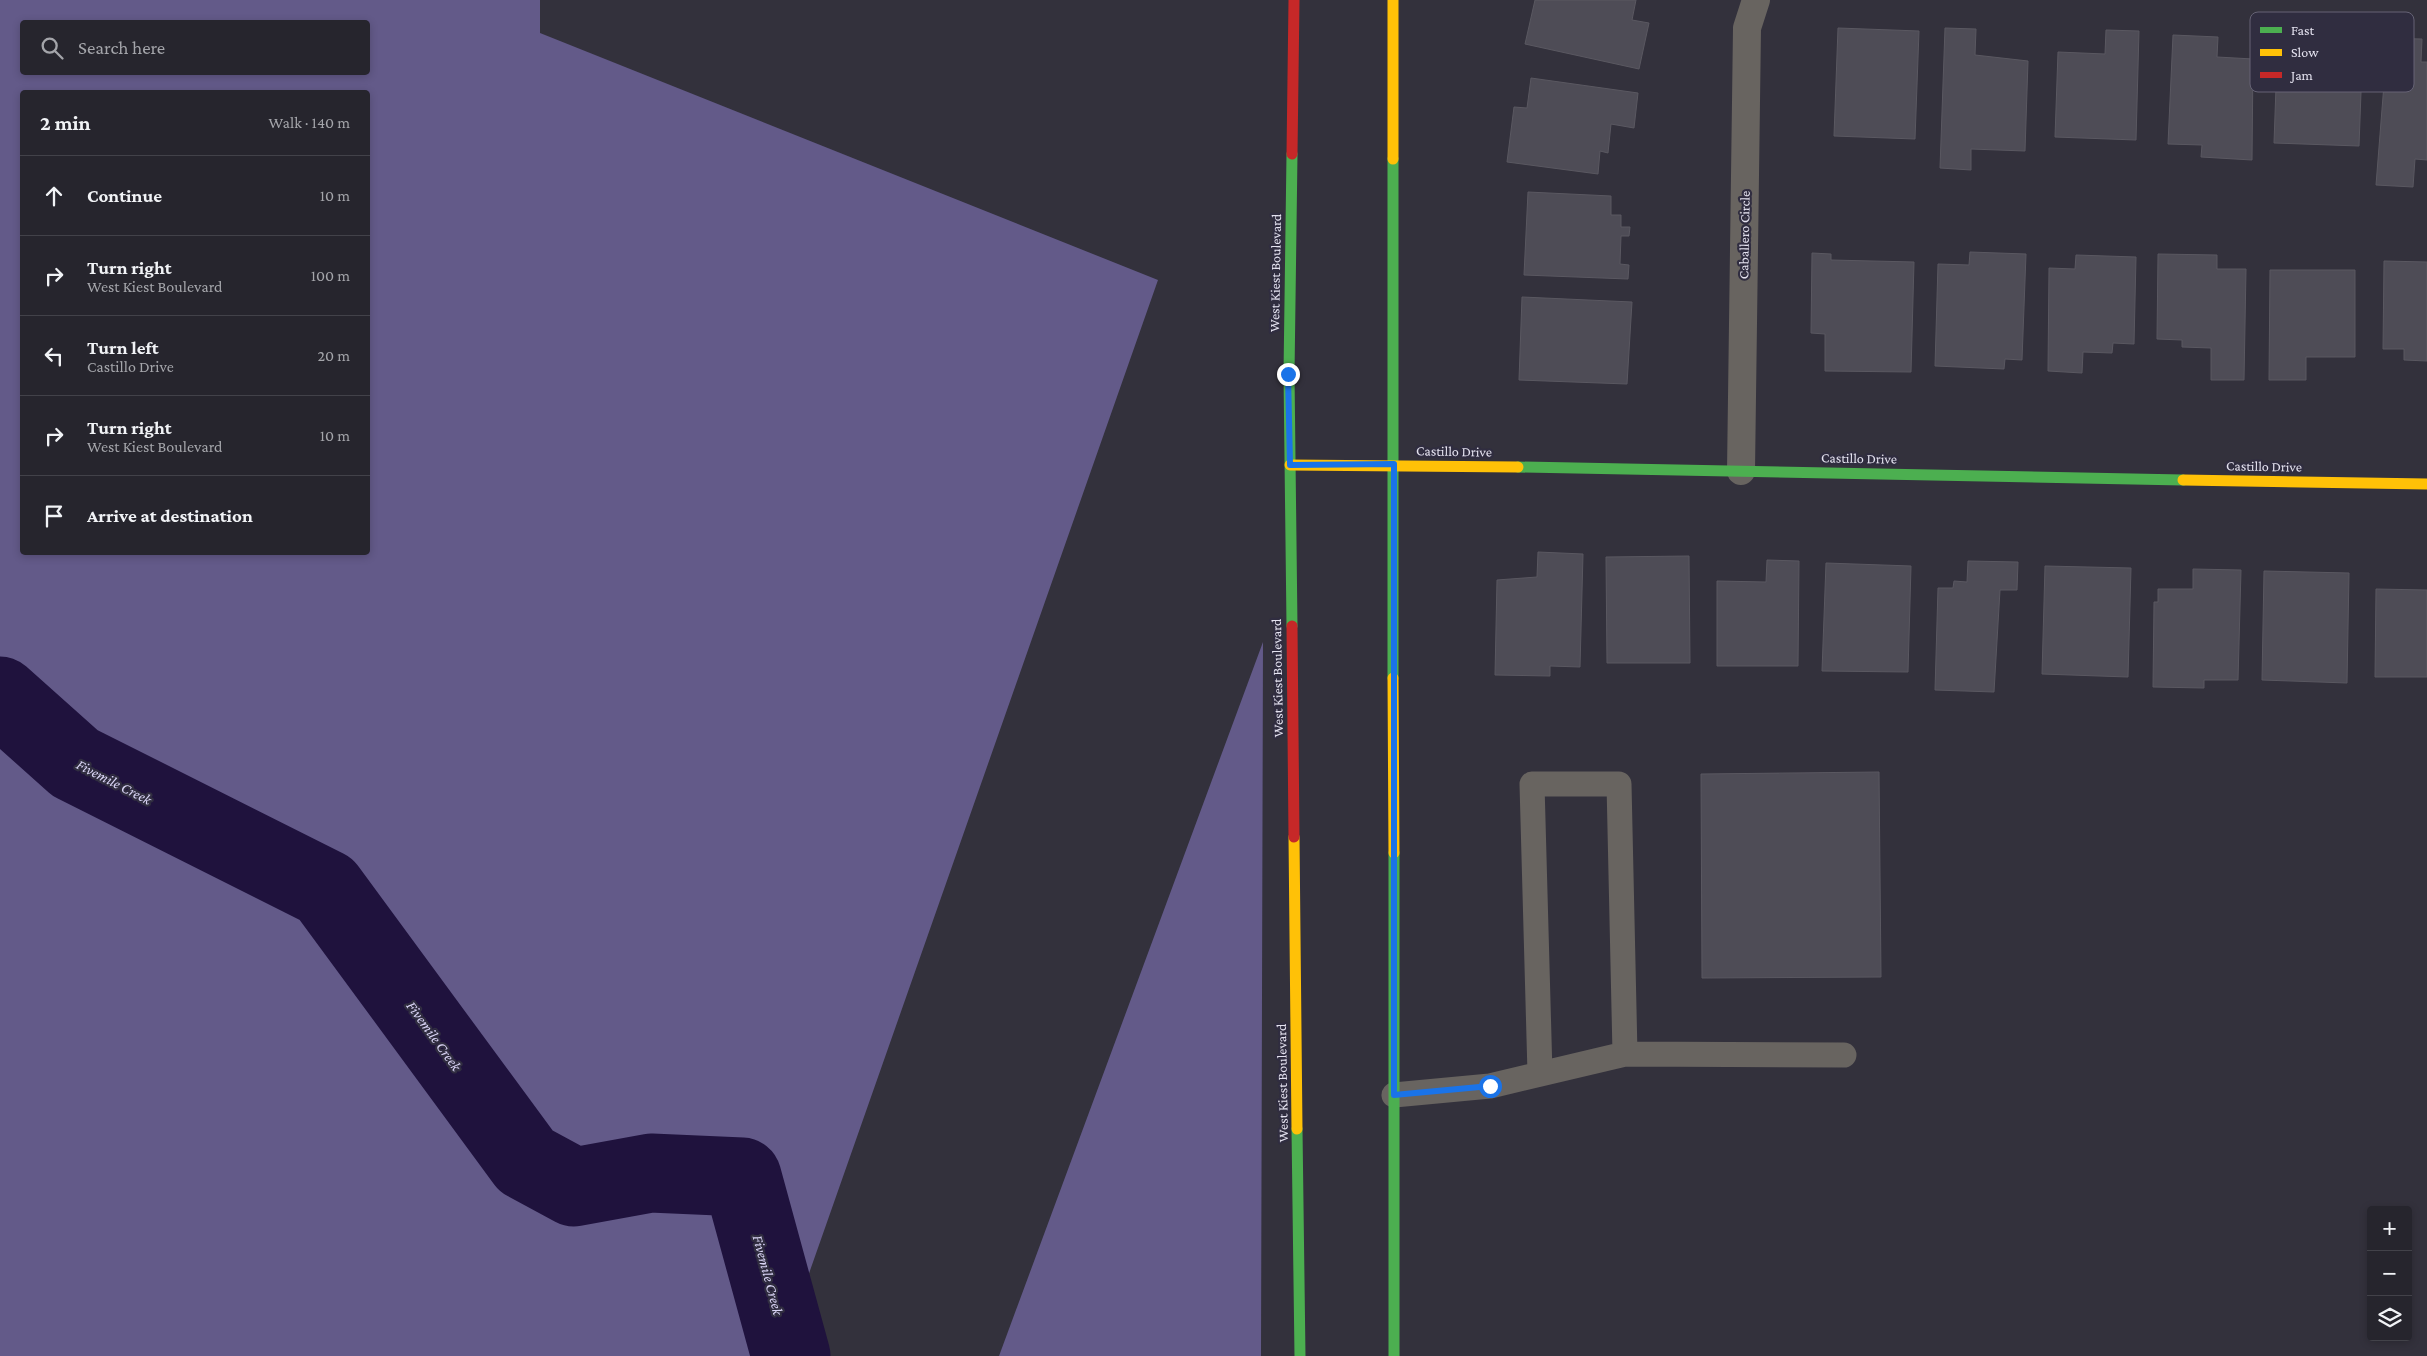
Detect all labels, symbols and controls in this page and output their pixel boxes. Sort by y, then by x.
legend [2250,12,2414,92]
search box [20,20,370,75]
text: Fast [2291,22,2315,38]
icon: search [38,34,66,62]
text: Search here [78,37,165,58]
text: Slow [2291,44,2319,60]
text: Jam [2289,67,2313,83]
text: 2 min [40,111,91,135]
text: Walk · 140 m [269,114,350,131]
icon: ahead [40,182,68,210]
text: Continue [87,185,162,206]
text: 10 m [320,187,350,204]
street label: Caballero Circle [1735,191,1753,279]
street label: West Kiest Boulevard [1266,213,1284,332]
text: Turn right [87,257,172,278]
icon: right [40,262,68,290]
text: 100 m [311,267,350,284]
text: West Kiest Boulevard [87,278,222,295]
text: Turn left [87,337,159,358]
icon: left [40,342,68,370]
text: 20 m [317,347,350,364]
text: Castillo Drive [87,358,174,375]
route end [1277,363,1300,386]
text: Turn right [87,417,172,438]
icon: right [40,422,68,450]
text: 10 m [320,427,350,444]
text: West Kiest Boulevard [87,438,222,455]
street label: Castillo Drive [1416,442,1492,460]
street label: Castillo Drive [1821,449,1897,467]
street label: Castillo Drive [2226,457,2302,475]
icon: arrive [40,502,68,530]
text: Arrive at destination [87,505,253,526]
street label: West Kiest Boulevard [1268,618,1286,737]
water label: Fivemile Creek [74,756,156,808]
water label: Fivemile Creek [403,998,465,1075]
street label: West Kiest Boulevard [1273,1023,1291,1142]
route start [1479,1075,1502,1098]
map controls [2367,1206,2412,1341]
button: + [2367,1206,2412,1251]
water label: Fivemile Creek [750,1233,787,1318]
button: − [2367,1251,2412,1296]
button: layers [2367,1296,2412,1341]

